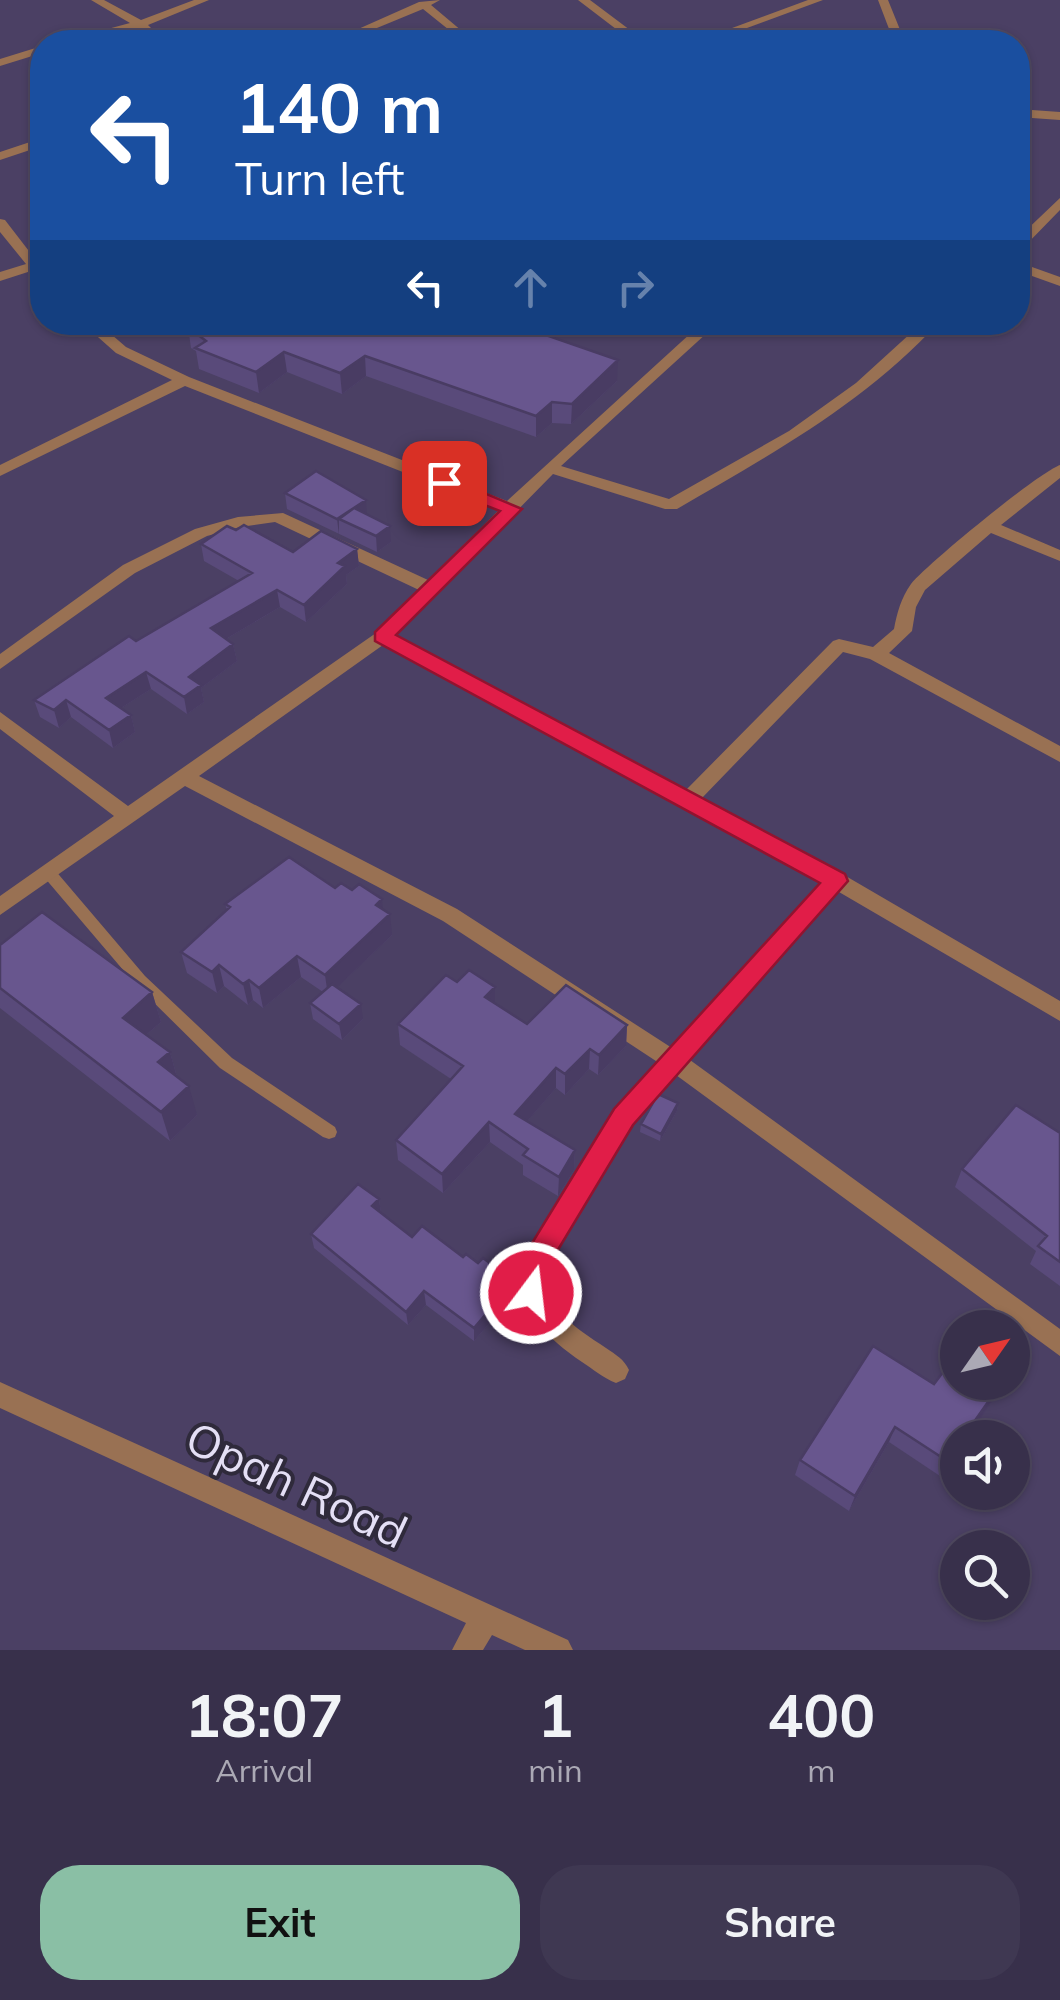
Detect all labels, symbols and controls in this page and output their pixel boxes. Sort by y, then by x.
text: 140 m [235,63,443,151]
icon: left [70,70,200,200]
text: Turn left [235,150,404,206]
icon: left [398,260,453,315]
icon: ahead [503,260,558,315]
icon: right [608,260,663,315]
pin [402,441,487,526]
icon: arrive [417,456,472,511]
position arrow [479,1241,583,1345]
north arrow [940,1310,1030,1400]
map controls [940,1310,1030,1620]
street label: Opah Road [178,1409,416,1559]
button: sound [940,1420,1030,1510]
button: search [940,1530,1030,1620]
text: 18:07 [185,1677,344,1752]
text: 1 [537,1677,573,1752]
text: 400 [767,1677,875,1752]
text: Arrival [215,1750,313,1790]
text: min [528,1750,583,1790]
text: m [807,1750,835,1790]
button: Exit [40,1865,520,1980]
button: Share [540,1865,1020,1980]

